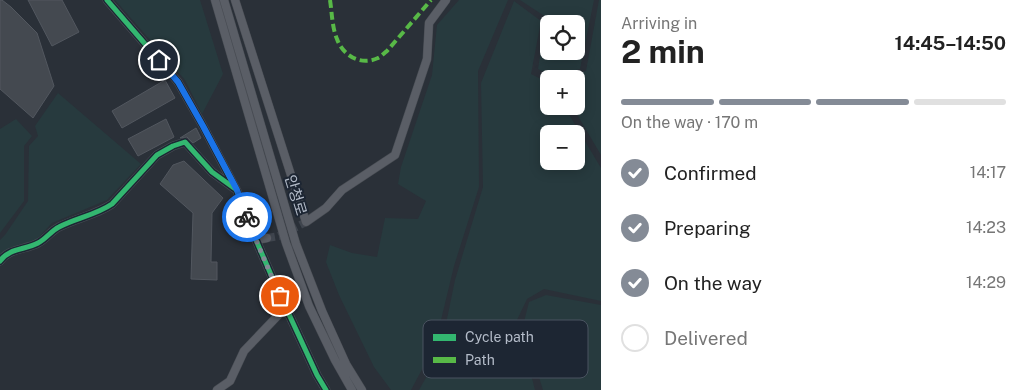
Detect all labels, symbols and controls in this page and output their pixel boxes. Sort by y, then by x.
text: Arriving in [621,14,697,33]
map controls [540,15,585,170]
button: locate [540,15,585,60]
text: 14:45–14:50 [895,32,1006,54]
text: 2 min [621,33,705,70]
pin [138,39,180,81]
icon: home [145,46,173,74]
button: + [540,70,585,115]
text: On the way · 170 m [621,113,758,132]
button: − [540,125,585,170]
icon: check [621,159,649,187]
text: Confirmed [664,162,757,184]
text: 14:17 [970,163,1006,182]
street label: 안청로 [282,173,310,217]
courier [222,192,272,242]
icon: bike [233,203,261,231]
icon: check [621,214,649,242]
text: Preparing [664,217,751,239]
text: 14:23 [966,218,1006,237]
icon: check [621,269,649,297]
text: On the way [664,272,762,294]
text: 14:29 [966,273,1006,292]
pin [259,275,301,317]
icon: bag [266,282,294,310]
legend [423,320,588,378]
text: Delivered [664,327,748,349]
text: Cycle path [465,329,534,345]
text: Path [465,352,495,368]

